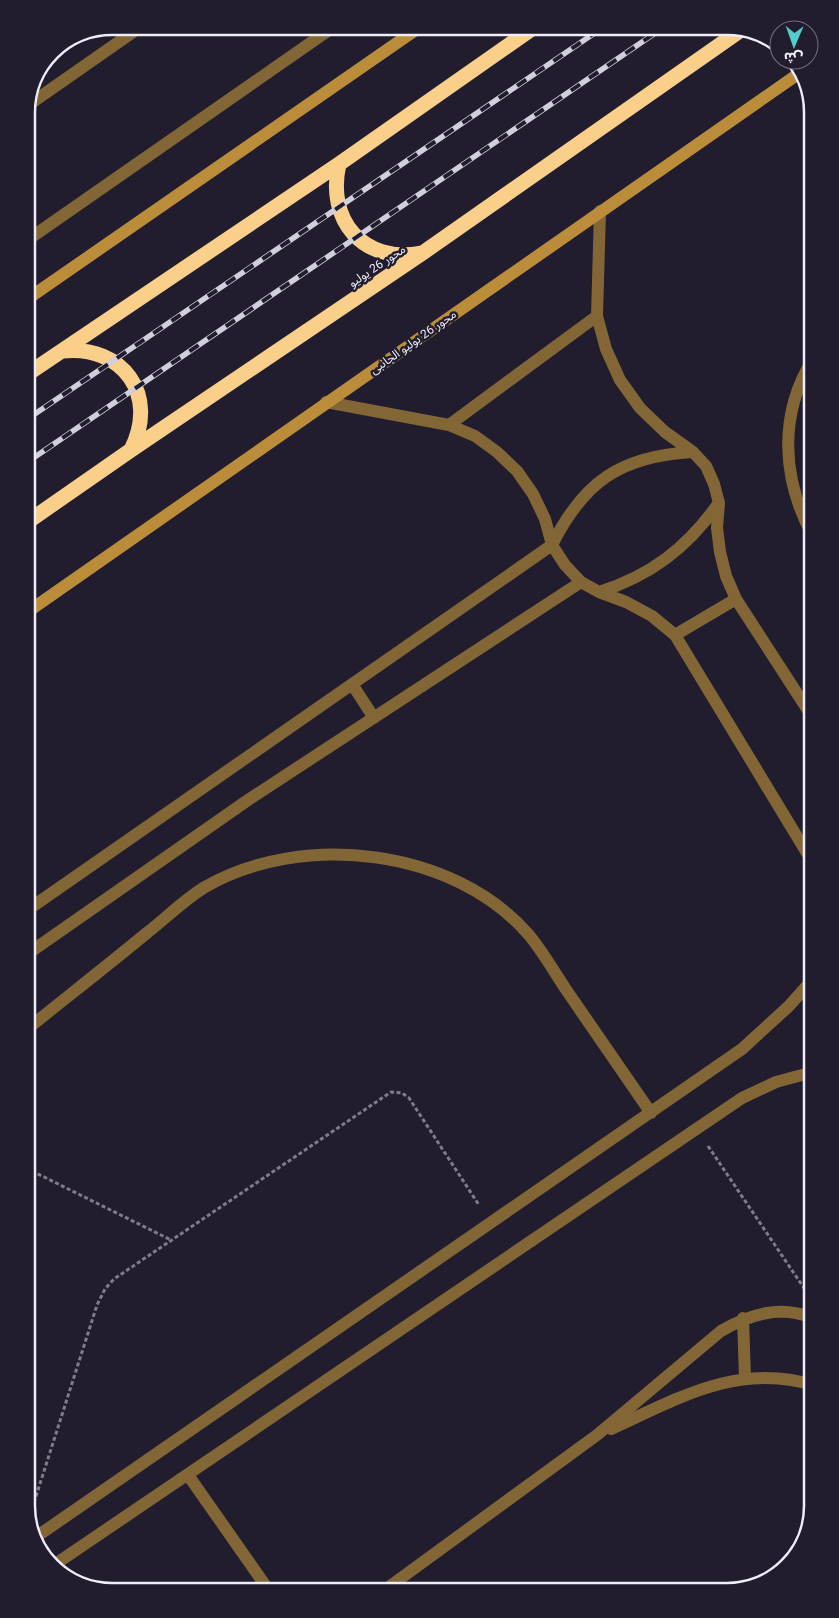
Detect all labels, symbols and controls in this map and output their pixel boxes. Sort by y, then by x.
north arrow [769,20,819,70]
text: ش [784,50,803,66]
street label: محور 26 يوليو [346,242,408,290]
street label: محور 26 يوليو الجانبى [367,307,459,377]

